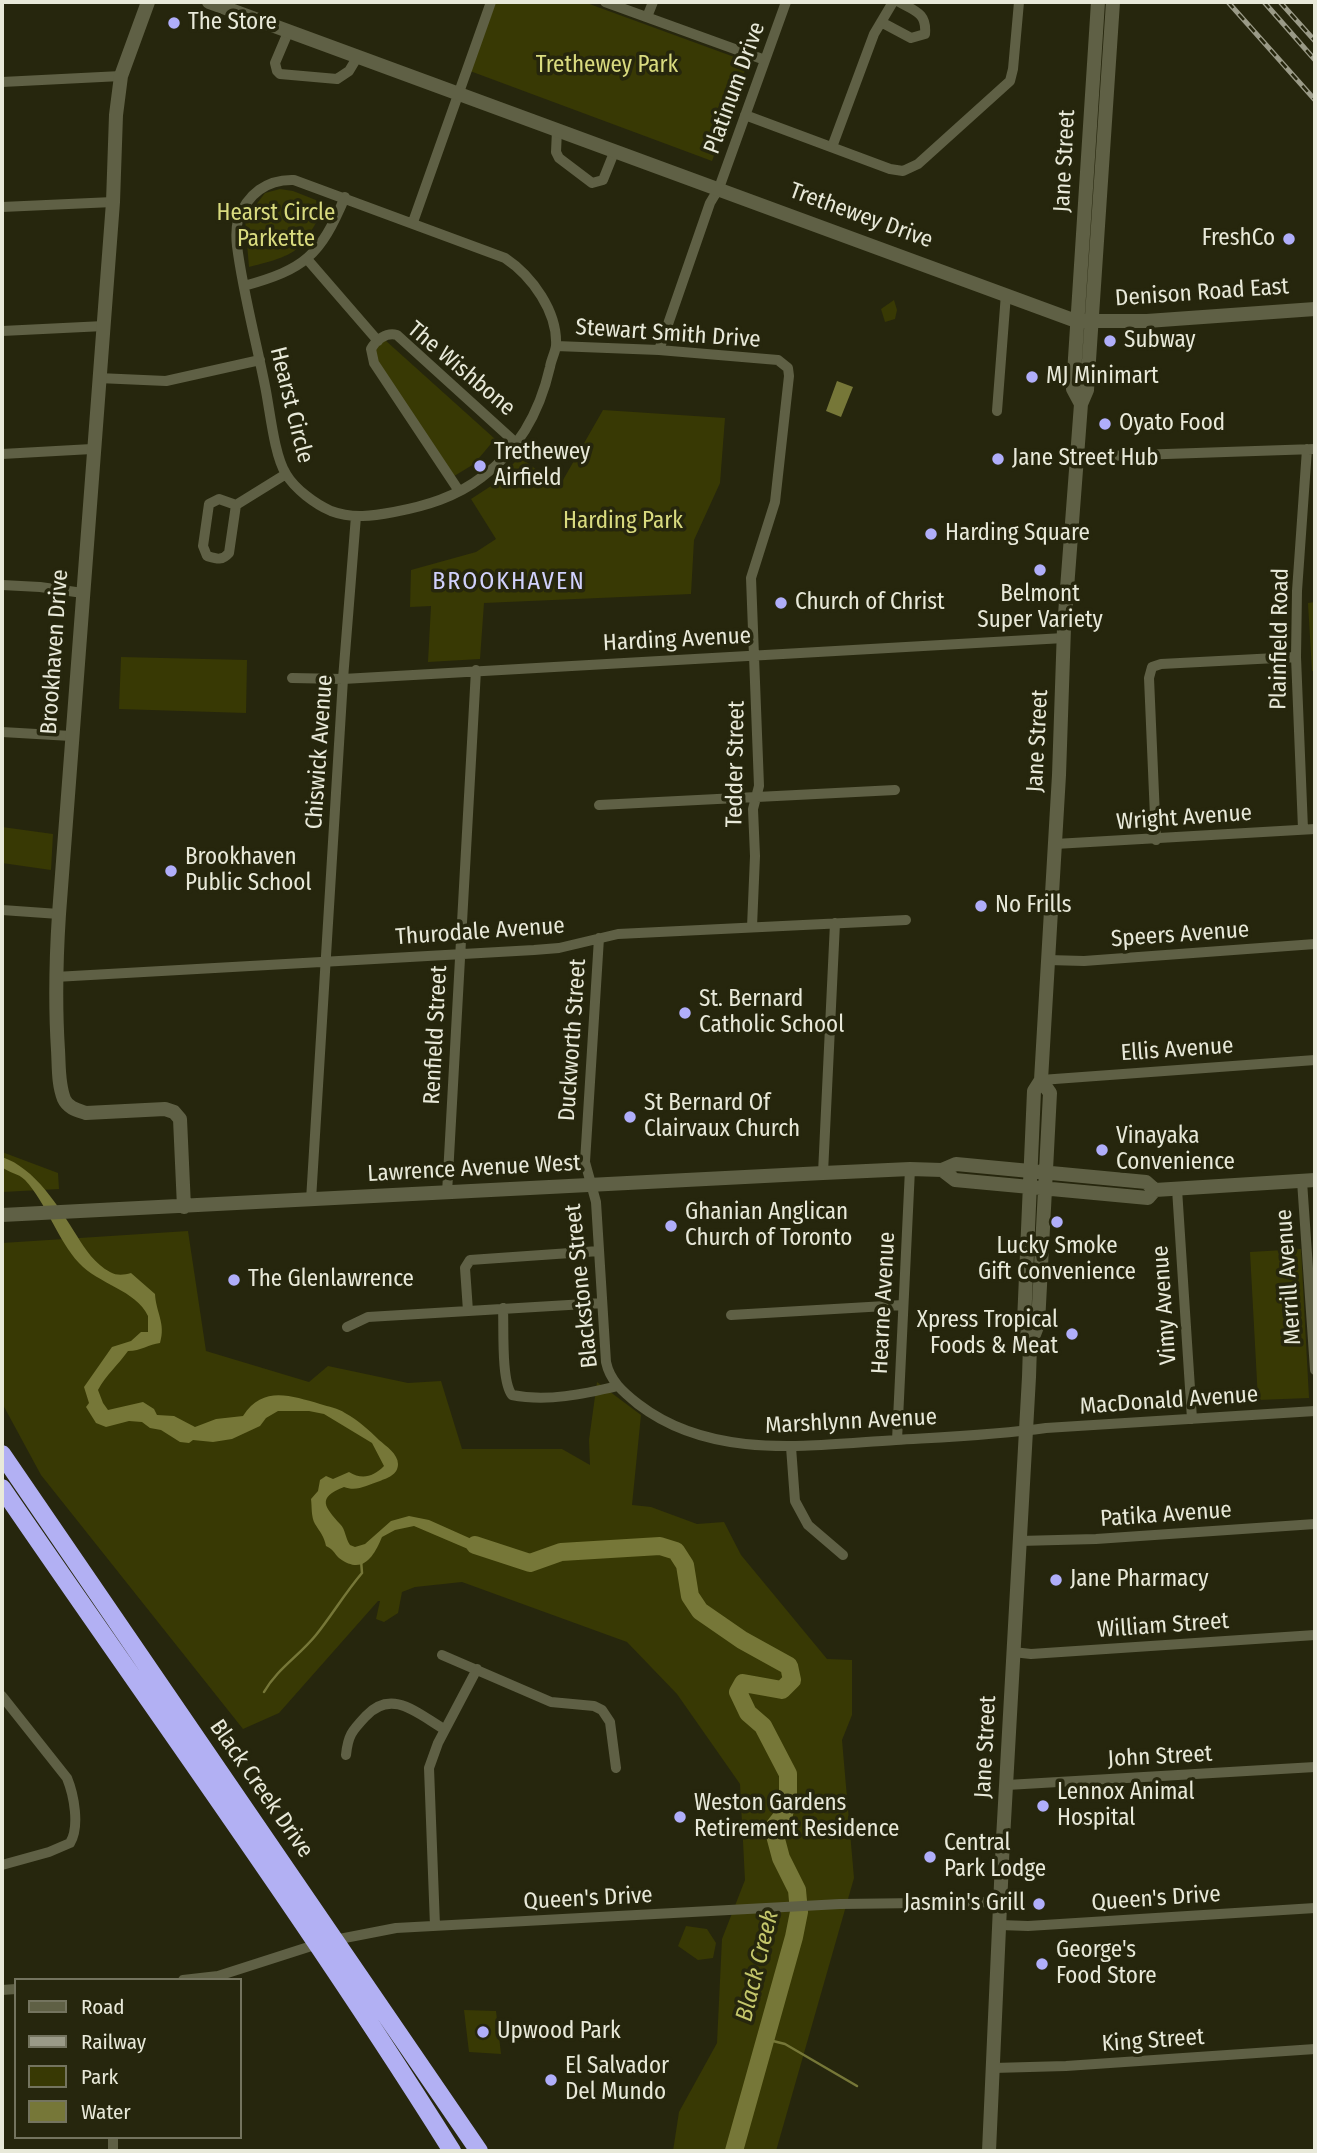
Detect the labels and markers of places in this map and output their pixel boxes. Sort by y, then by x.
place label: The Store [188,9,277,37]
marker: The Store [166,15,182,31]
place label: FreshCo [1202,225,1275,253]
marker: FreshCo [1281,231,1297,247]
place label: Subway [1124,327,1196,355]
marker: Subway [1102,333,1118,349]
place label: MJ Minimart [1046,363,1159,391]
marker: MJ Minimart [1024,369,1040,385]
place label: Oyato Food [1119,410,1225,438]
marker: Oyato Food [1097,416,1113,432]
place label: Trethewey Airfield [494,439,590,493]
place label: Jane Street Hub [1012,445,1159,473]
marker: Jane Street Hub [990,451,1006,467]
marker: Trethewey Airfield [472,458,488,474]
place label: Harding Square [945,520,1090,548]
marker: Harding Square [923,526,939,542]
marker: Belmont Super Variety [1032,562,1048,578]
place label: Belmont Super Variety [977,581,1103,635]
place label: Church of Christ [795,589,945,617]
marker: Church of Christ [773,595,789,611]
place label: Brookhaven Public School [185,844,311,898]
marker: Brookhaven Public School [163,863,179,879]
place label: No Frills [995,892,1072,920]
marker: No Frills [973,898,989,914]
place label: St. Bernard Catholic School [699,986,844,1040]
marker: St. Bernard Catholic School [677,1005,693,1021]
place label: St Bernard Of Clairvaux Church [644,1090,800,1144]
marker: St Bernard Of Clairvaux Church [622,1109,638,1125]
place label: Vinayaka Convenience [1116,1123,1235,1177]
marker: Vinayaka Convenience [1094,1142,1110,1158]
place label: Ghanian Anglican Church of Toronto [685,1199,852,1253]
marker: Lucky Smoke Gift Convenience [1049,1214,1065,1230]
marker: Ghanian Anglican Church of Toronto [663,1218,679,1234]
place label: Lucky Smoke Gift Convenience [978,1233,1136,1287]
place label: The Glenlawrence [248,1266,414,1294]
marker: The Glenlawrence [226,1272,242,1288]
place label: Xpress Tropical Foods & Meat [917,1307,1058,1361]
marker: Xpress Tropical Foods & Meat [1064,1326,1080,1342]
place label: Jane Pharmacy [1070,1566,1208,1594]
marker: Jane Pharmacy [1048,1572,1064,1588]
place label: Lennox Animal Hospital [1057,1779,1194,1833]
place label: Weston Gardens Retirement Residence [694,1790,899,1844]
marker: Lennox Animal Hospital [1035,1798,1051,1814]
marker: Weston Gardens Retirement Residence [672,1809,688,1825]
place label: Central Park Lodge [944,1830,1046,1884]
marker: Central Park Lodge [922,1849,938,1865]
place label: Jasmin's Grill [904,1890,1025,1918]
marker: Jasmin's Grill [1031,1896,1047,1912]
place label: George's Food Store [1056,1937,1157,1991]
marker: George's Food Store [1034,1956,1050,1972]
place label: Upwood Park [497,2018,621,2046]
marker: Upwood Park [475,2024,491,2040]
place label: El Salvador Del Mundo [565,2053,669,2107]
marker: El Salvador Del Mundo [543,2072,559,2088]

